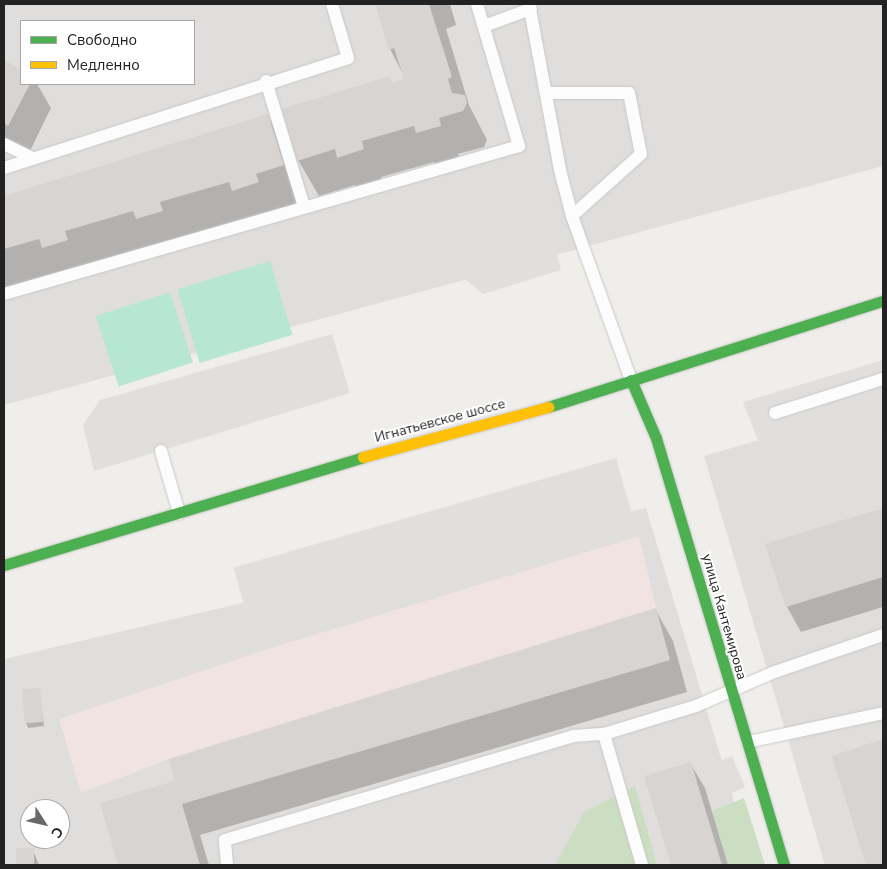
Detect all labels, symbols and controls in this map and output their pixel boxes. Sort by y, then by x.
legend [20,20,195,85]
text: Свободно [67,30,137,50]
text: Медленно [67,55,140,75]
street label: Игнатьевское шоссе [373,396,507,446]
street label: улица Кантемирова [698,552,750,682]
north arrow [20,799,70,849]
text: С [46,823,67,842]

